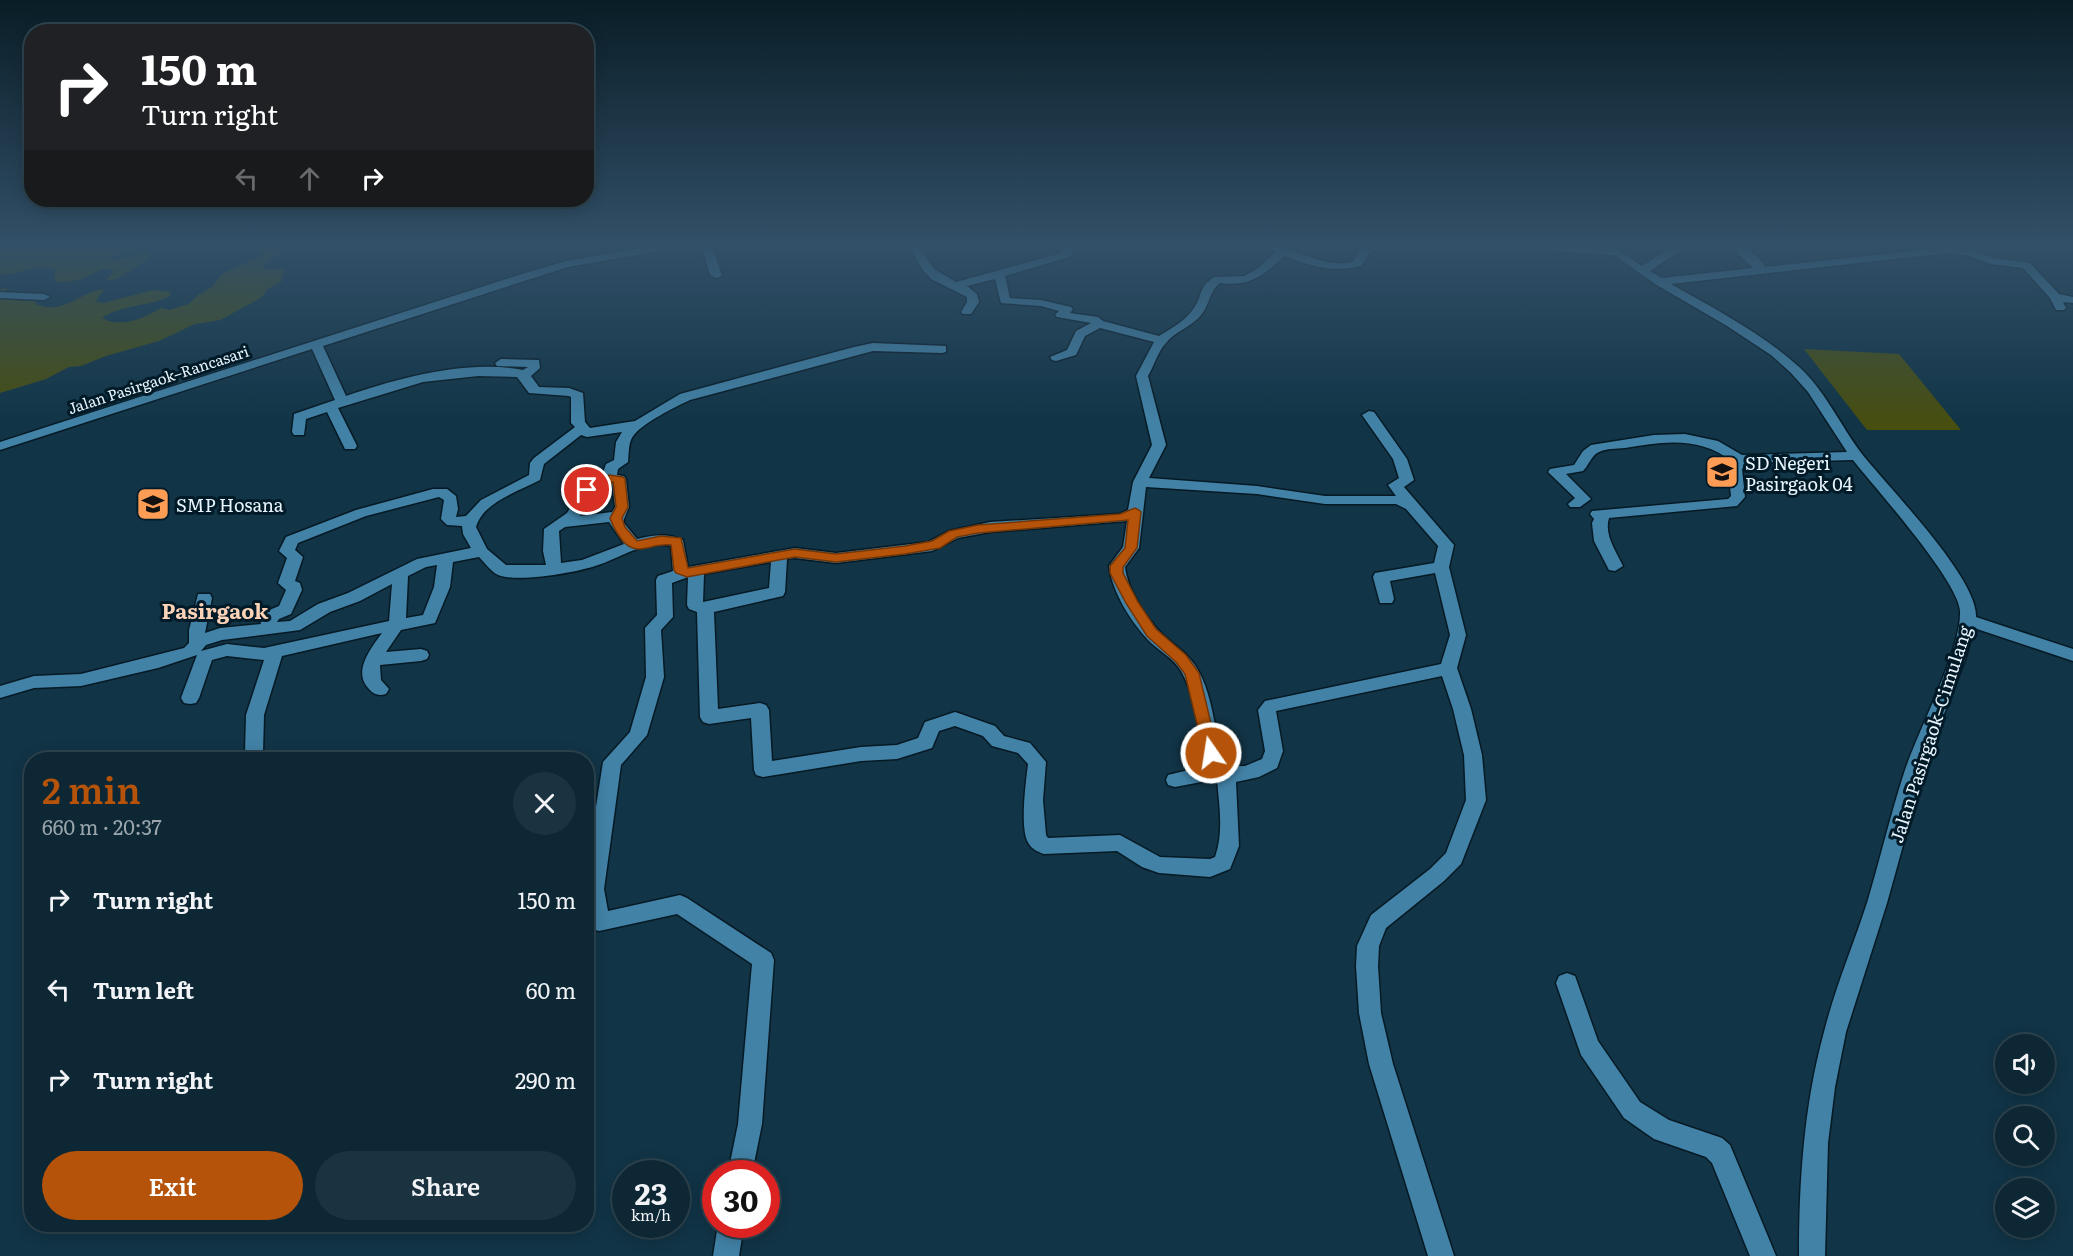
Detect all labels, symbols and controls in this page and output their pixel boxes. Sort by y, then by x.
text: 150 m [141,36,257,98]
icon: right [42,48,120,126]
text: Turn right [141,93,278,133]
icon: left [230,162,263,195]
icon: ahead [293,162,326,195]
icon: right [356,162,389,195]
street label: Jalan Pasirgaok–Rancasari [64,339,252,419]
place label: SD Negeri Pasirgaok 04 [1745,449,1853,497]
school or university icon: SD Negeri Pasirgaok 04 [1704,454,1740,490]
pin [561,464,612,515]
icon: arrive [570,473,603,506]
school or university icon: SMP Hosana [135,486,171,522]
place label: SMP Hosana [176,491,284,518]
district label: Pasirgaok [162,594,269,625]
street label: Jalan Pasirgaok–Cimulang [1882,621,1978,846]
position arrow [1179,721,1243,785]
text: 2 min [42,762,141,815]
button: close [513,772,576,835]
text: 660 m · 20:37 [42,811,162,841]
icon: right [42,883,75,916]
text: Turn right [93,883,213,916]
text: 150 m [517,883,576,916]
icon: left [42,973,75,1006]
text: Turn left [93,973,194,1006]
text: 60 m [526,973,576,1006]
map controls [1995,1034,2055,1238]
button: sound [1995,1034,2055,1094]
icon: right [42,1063,75,1096]
text: Turn right [93,1063,213,1096]
text: 290 m [515,1063,576,1096]
button: search [1995,1106,2055,1166]
button: Exit [42,1151,303,1220]
button: Share [315,1151,576,1220]
speed limit sign: 30 [702,1160,780,1238]
text: 23 [635,1170,667,1214]
button: layers [1995,1178,2055,1238]
text: km/h [631,1203,671,1226]

